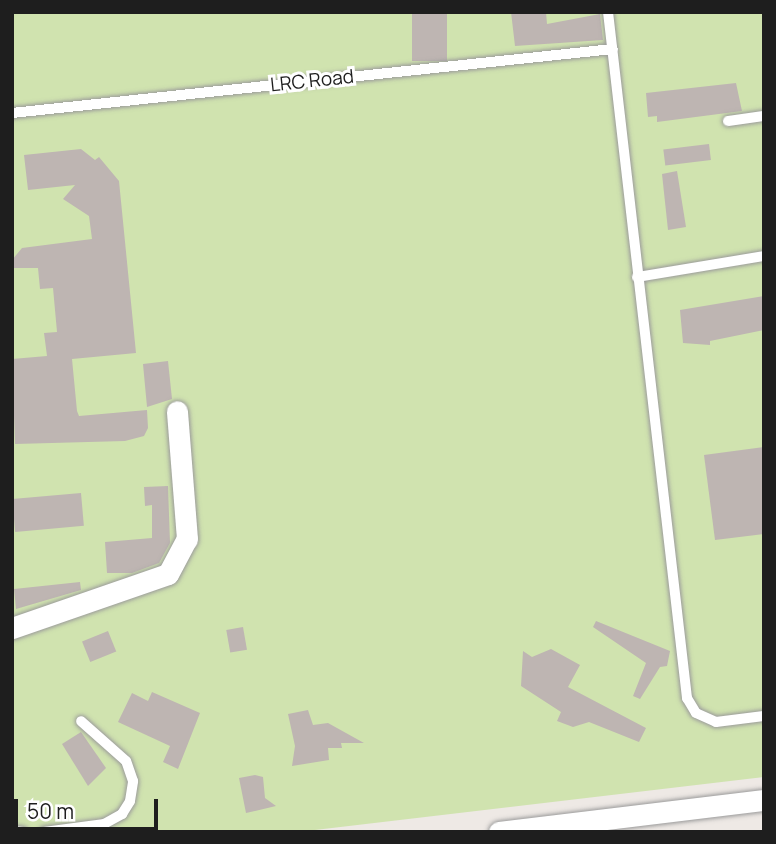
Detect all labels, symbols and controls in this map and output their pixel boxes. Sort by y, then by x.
street label: LRC Road [269,65,355,97]
scale bar [18,784,161,828]
text: 50 m [27,797,74,825]

